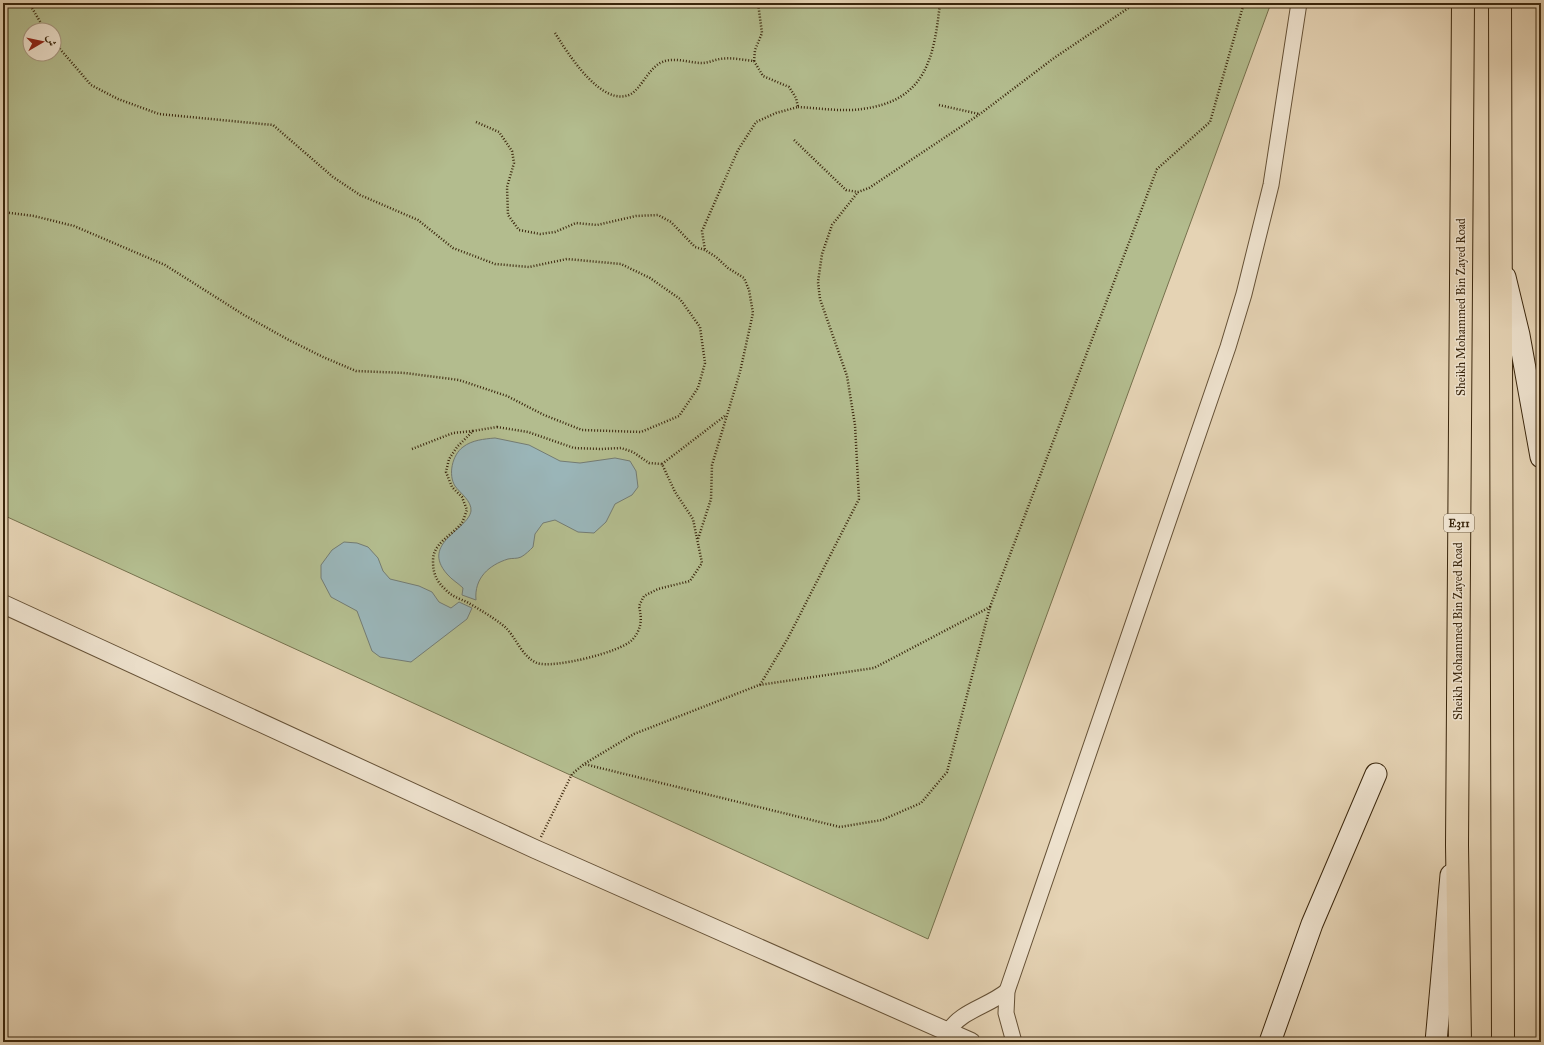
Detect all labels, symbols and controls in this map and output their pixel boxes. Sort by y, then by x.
north arrow [22,22,62,62]
text: ش [44,34,59,47]
street label: Sheikh Mohammed Bin Zayed Road [1454,218,1468,396]
road number: E311 [1444,514,1474,532]
street label: Sheikh Mohammed Bin Zayed Road [1451,542,1465,720]

